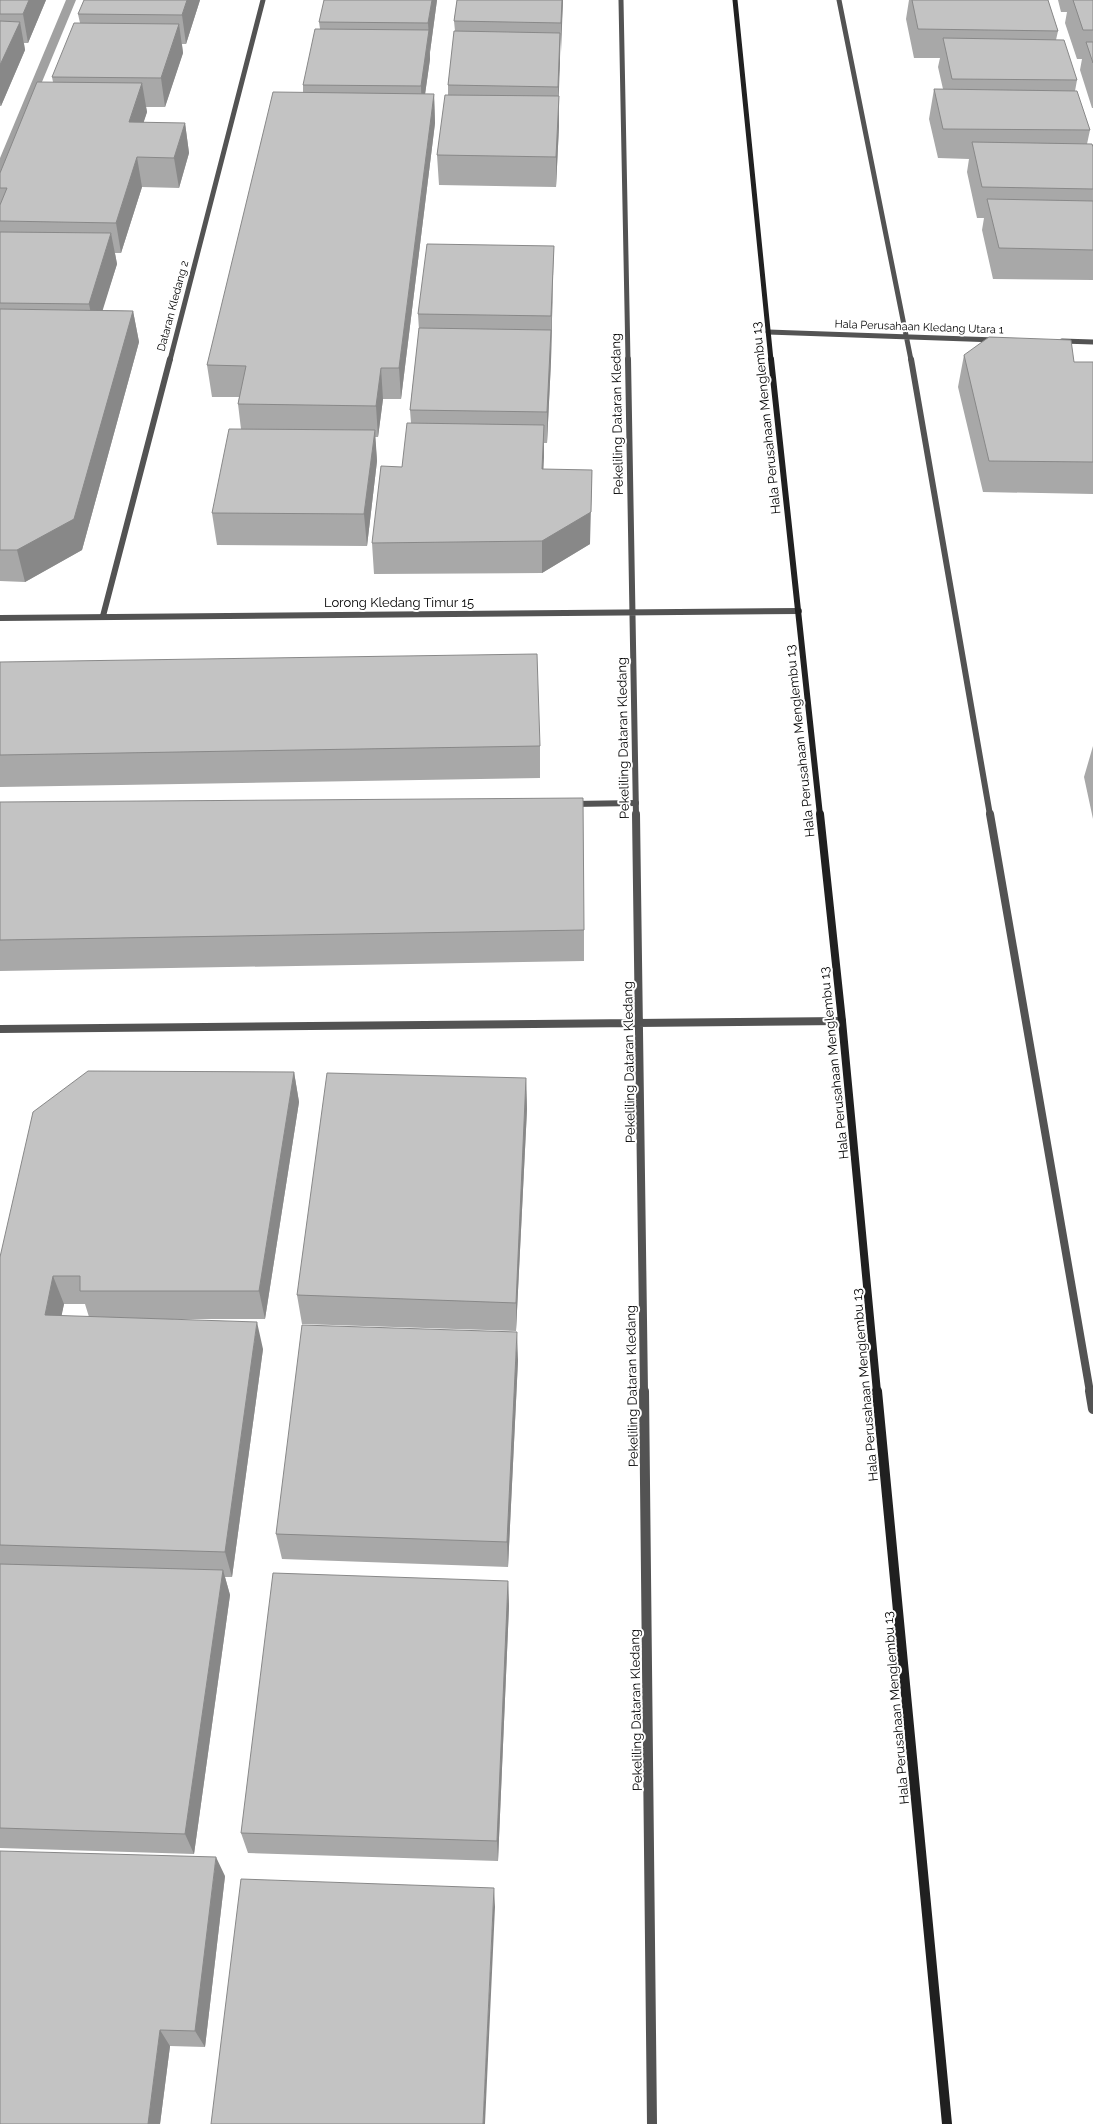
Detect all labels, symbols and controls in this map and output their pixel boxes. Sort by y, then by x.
street label: Dataran Kledang 2 [155,259,191,353]
street label: Hala Perusahaan Kledang Utara 1 [834,318,1004,336]
street label: Hala Perusahaan Menglembu 13 [748,321,784,515]
street label: Pekeliling Dataran Kledang [608,333,626,495]
street label: Lorong Kledang Timur 15 [324,595,474,610]
street label: Hala Perusahaan Menglembu 13 [782,644,818,838]
street label: Pekeliling Dataran Kledang [614,657,632,819]
street label: Hala Perusahaan Menglembu 13 [816,966,852,1160]
street label: Pekeliling Dataran Kledang [620,981,638,1143]
street label: Hala Perusahaan Menglembu 13 [849,1288,881,1482]
street label: Pekeliling Dataran Kledang [623,1305,641,1467]
street label: Hala Perusahaan Menglembu 13 [880,1611,912,1805]
street label: Pekeliling Dataran Kledang [627,1629,645,1791]

